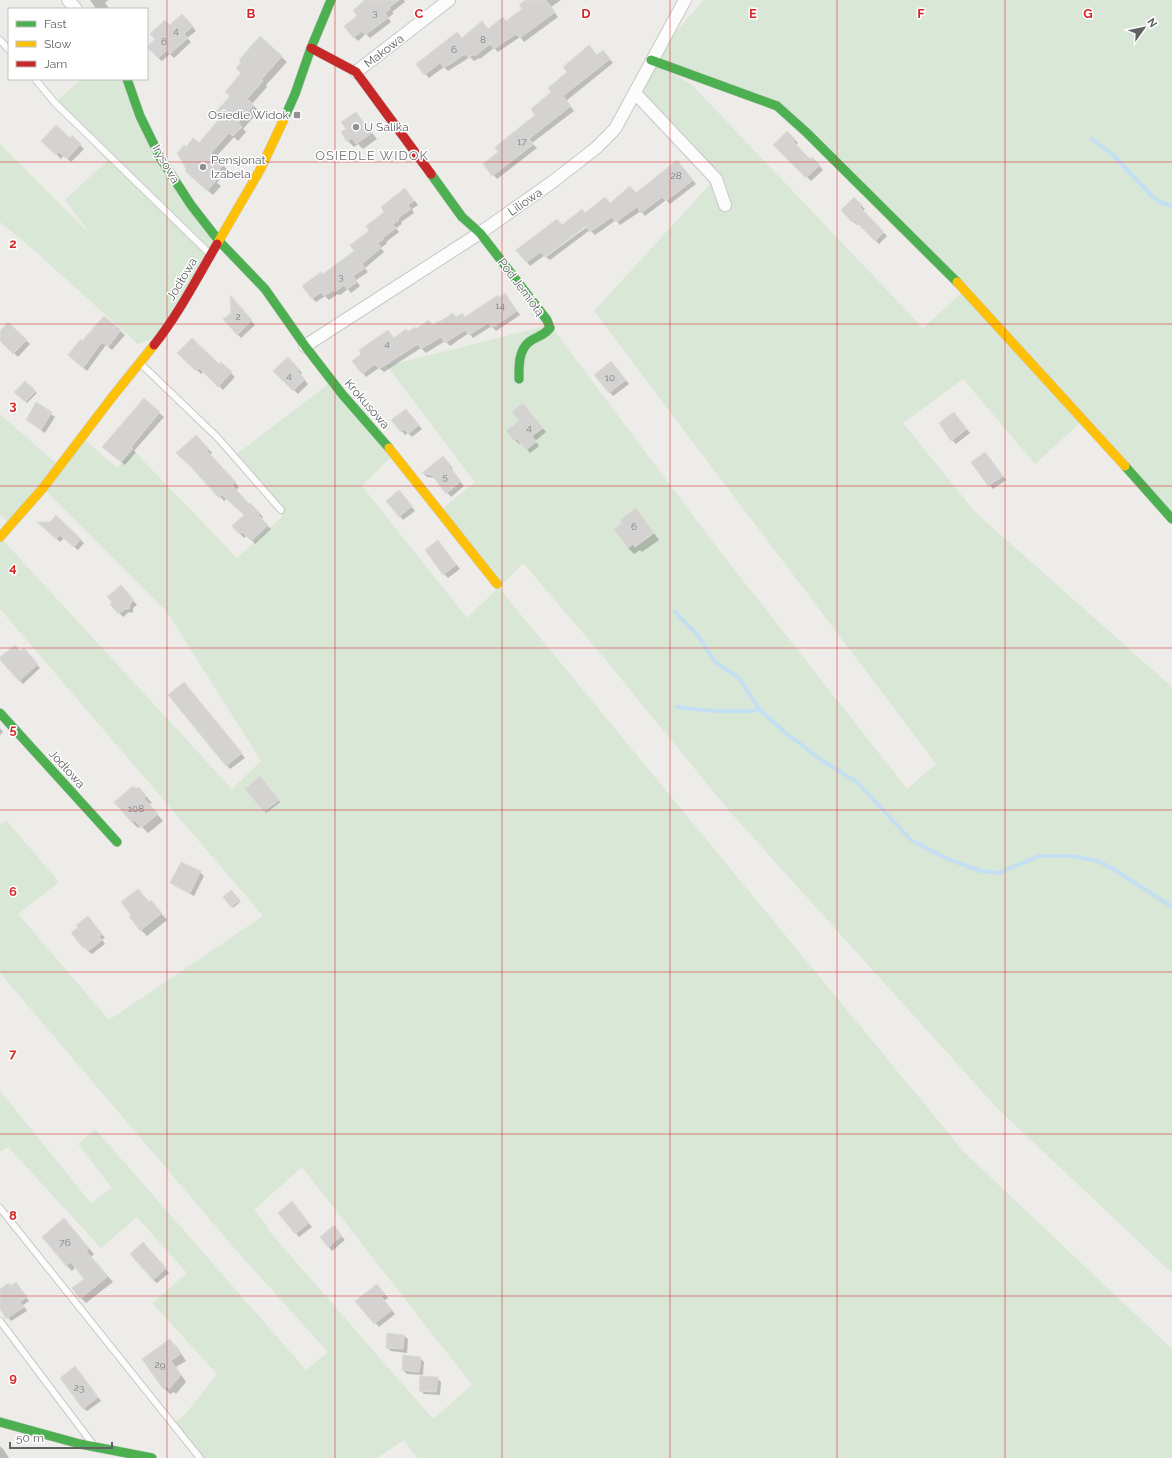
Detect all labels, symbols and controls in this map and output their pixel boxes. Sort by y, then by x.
text: B [247,6,256,21]
text: C [415,6,424,21]
text: D [581,6,591,21]
text: E [749,6,757,21]
text: F [917,6,925,21]
text: G [1083,6,1093,21]
house number: 3 [372,7,378,18]
legend [8,8,148,80]
north arrow [1124,8,1164,48]
text: N [1144,16,1160,30]
text: Fast [44,17,67,31]
house number: 4 [173,25,179,36]
street label: Makowa [362,31,406,71]
house number: 8 [480,34,486,45]
house number: 6 [161,36,167,47]
text: Slow [44,37,71,51]
house number: 6 [451,44,457,55]
text: Jam [44,57,67,71]
place label: Osiedle Widok [208,108,290,122]
marker: Osiedle Widok [292,110,302,120]
place label: U Salika [364,120,409,134]
marker: U Salika [351,122,361,132]
house number: 17 [517,136,527,147]
street label: Irysowa [149,142,183,186]
district label: OSIEDLE WIDOK [315,148,429,163]
place label: Pensjonat Izabela [211,153,266,181]
marker: Pensjonat Izabela [198,162,208,172]
house number: 28 [670,170,682,181]
street label: Liliowa [505,185,545,219]
text: 2 [9,236,17,251]
street label: Jodłowa [164,255,200,303]
street label: Pod Jemiołą [495,256,547,318]
house number: 3 [338,271,344,282]
house number: 14 [495,300,505,311]
house number: 2 [235,311,241,322]
house number: 4 [384,338,390,349]
house number: 4 [286,370,292,381]
house number: 10 [605,372,615,383]
street label: Krokusowa [342,376,392,432]
text: 3 [9,398,17,413]
house number: 4 [526,422,532,433]
house number: 5 [442,471,448,482]
house number: 6 [631,521,637,532]
text: 4 [9,560,17,575]
text: 5 [9,722,17,737]
street label: Jodłowa [46,747,88,791]
house number: 108 [128,803,144,814]
text: 6 [9,884,17,899]
text: 7 [9,1046,17,1061]
text: 8 [9,1208,17,1223]
house number: 76 [59,1237,71,1248]
house number: 29 [154,1359,166,1370]
text: 9 [9,1370,17,1385]
house number: 23 [74,1382,84,1393]
scale bar [10,1424,112,1450]
text: 50 m [16,1431,44,1445]

